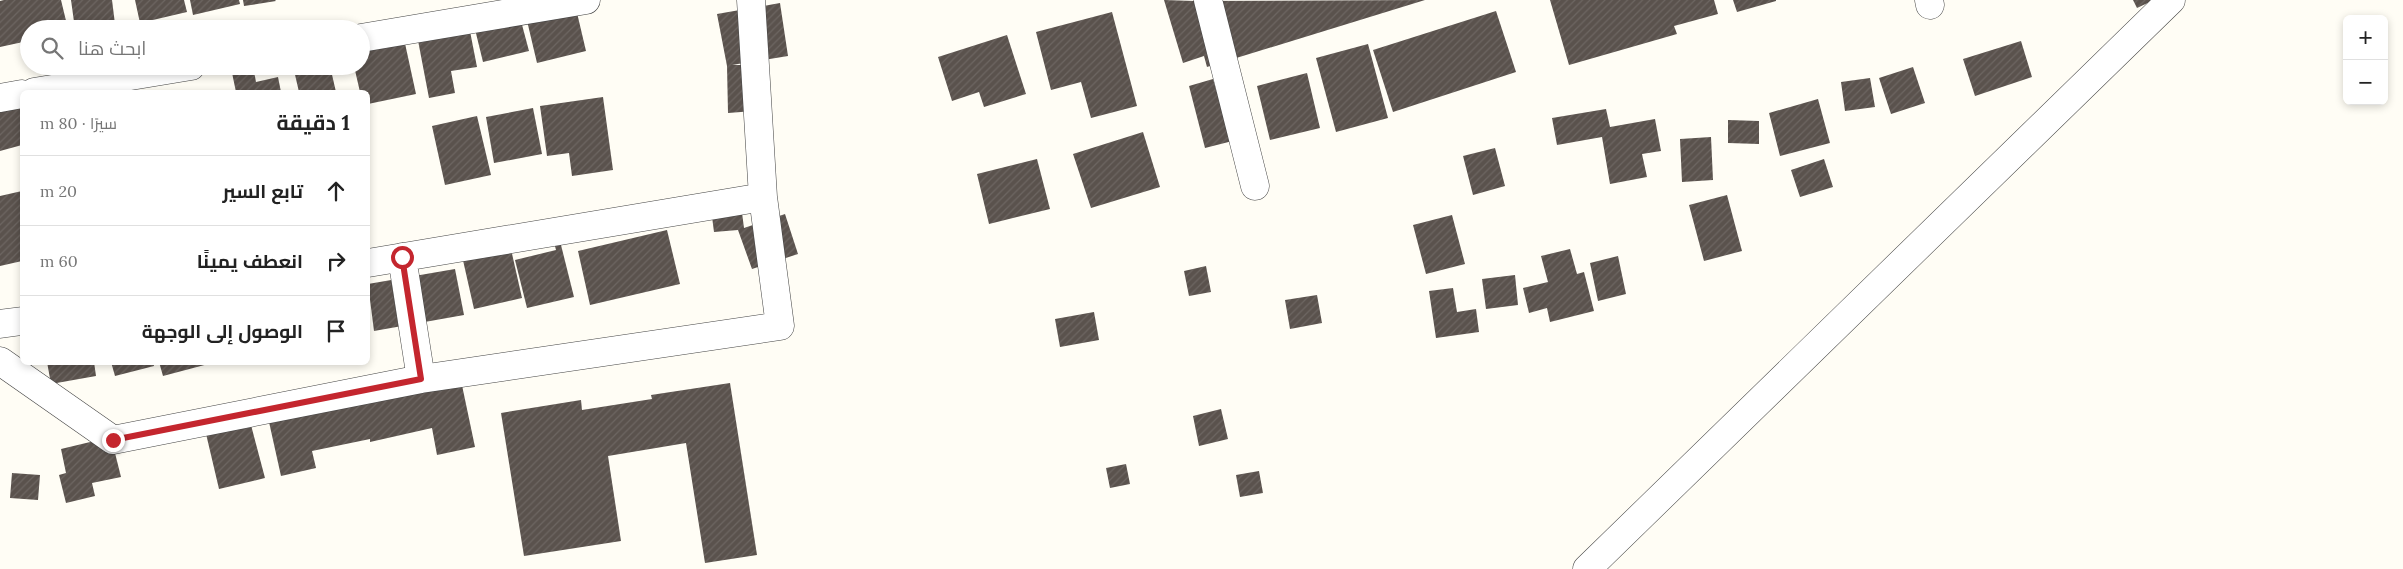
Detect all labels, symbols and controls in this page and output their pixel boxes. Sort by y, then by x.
map controls [2343,15,2388,105]
button: + [2343,15,2388,60]
search box [20,20,370,75]
icon: search [38,34,66,62]
text: ابحث هنا [78,36,146,60]
button: − [2343,60,2388,105]
text: 1 دقيقة [277,109,350,136]
text: سيرًا · 80 m [40,113,117,133]
icon: ahead [322,177,350,205]
text: تابع السير [222,179,303,203]
text: 20 m [40,181,77,201]
route start [391,246,414,269]
icon: right [322,247,350,275]
text: انعطف يمينًا [197,249,303,273]
text: 60 m [40,251,78,271]
icon: arrive [322,317,350,345]
text: الوصول إلى الوجهة [142,319,303,343]
route end [102,429,125,452]

